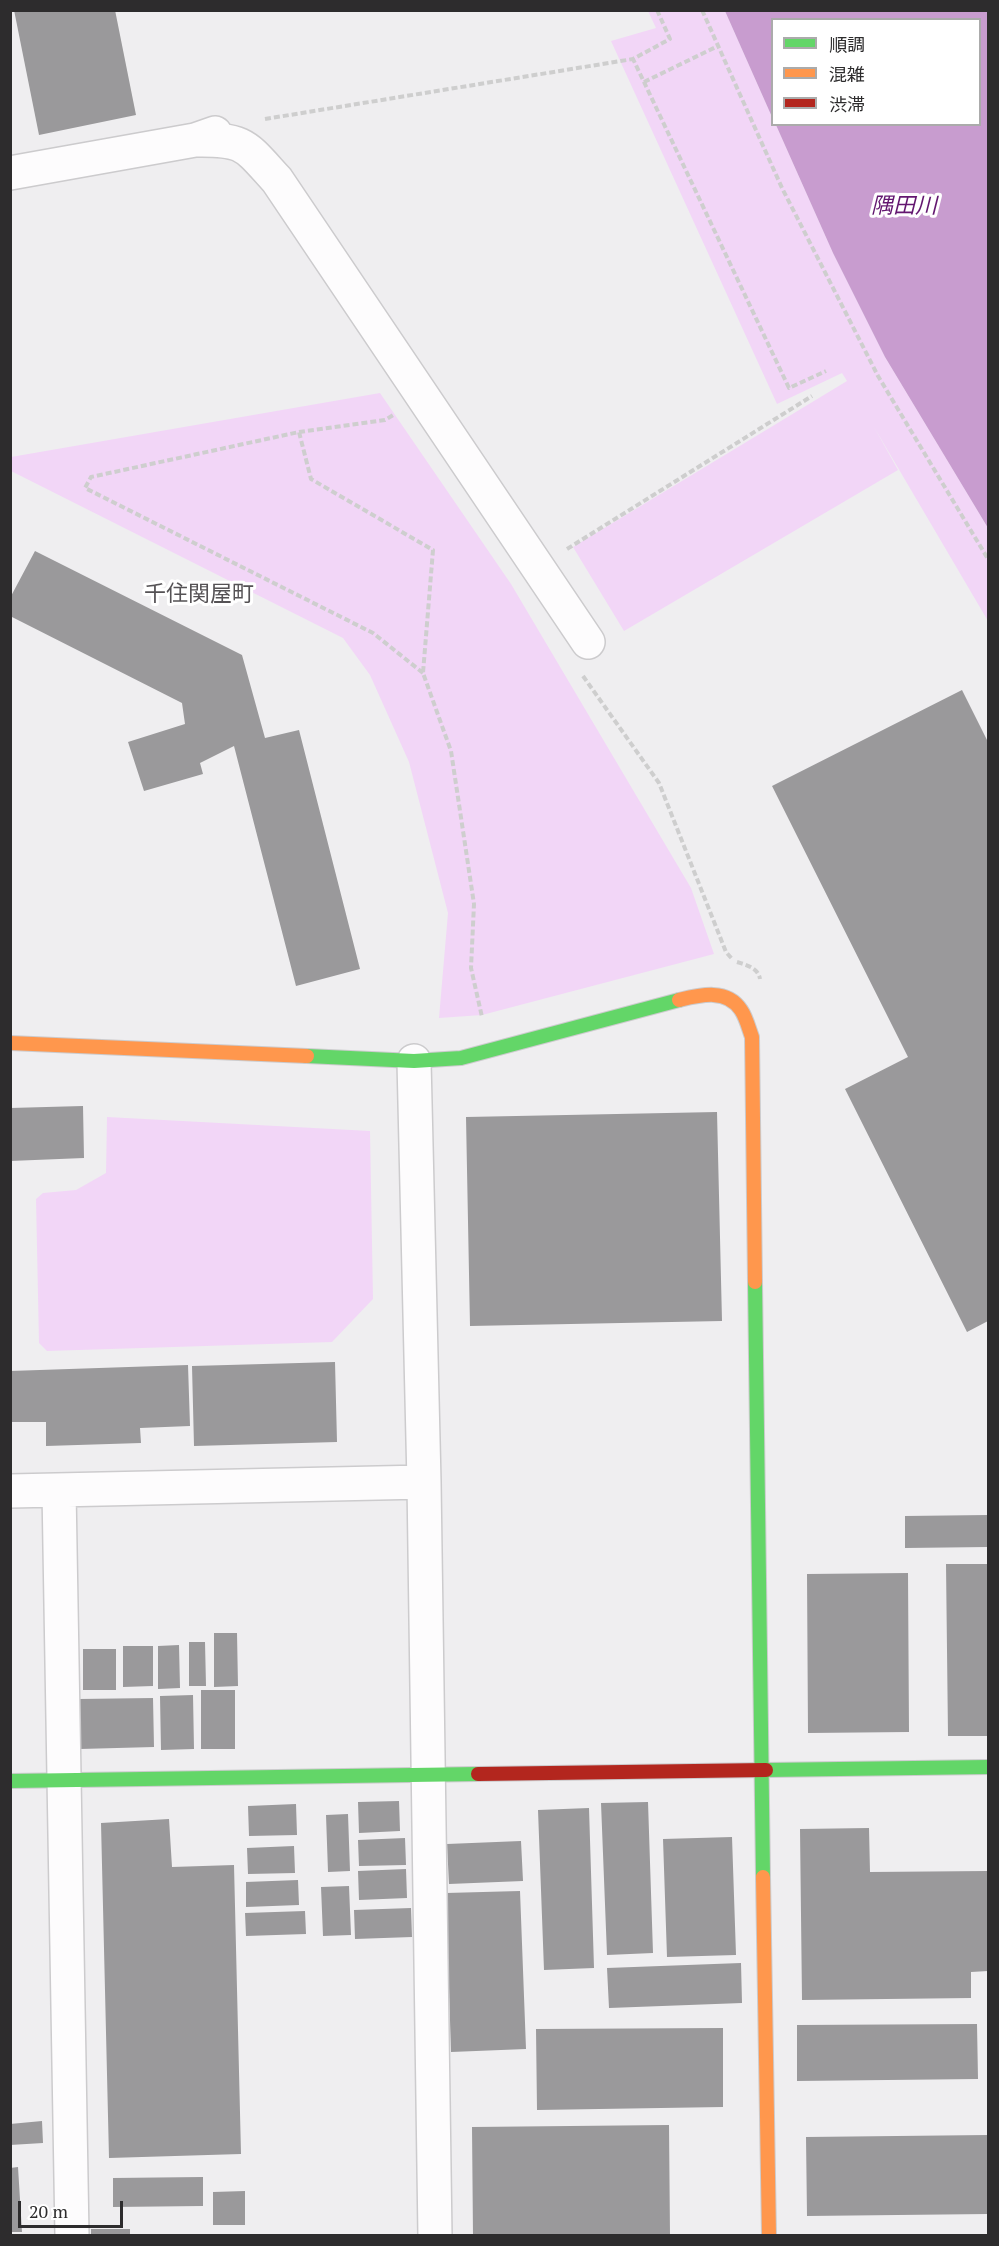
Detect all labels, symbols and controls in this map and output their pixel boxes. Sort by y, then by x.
legend [771,18,981,126]
text: 順調 [829,32,865,56]
text: 混雑 [829,62,865,86]
text: 渋滞 [829,92,865,116]
water label: 隅田川 [871,194,937,220]
district label: 千住関屋町 [144,582,254,608]
scale bar [21,2189,126,2227]
text: 20 m [29,2199,68,2223]

